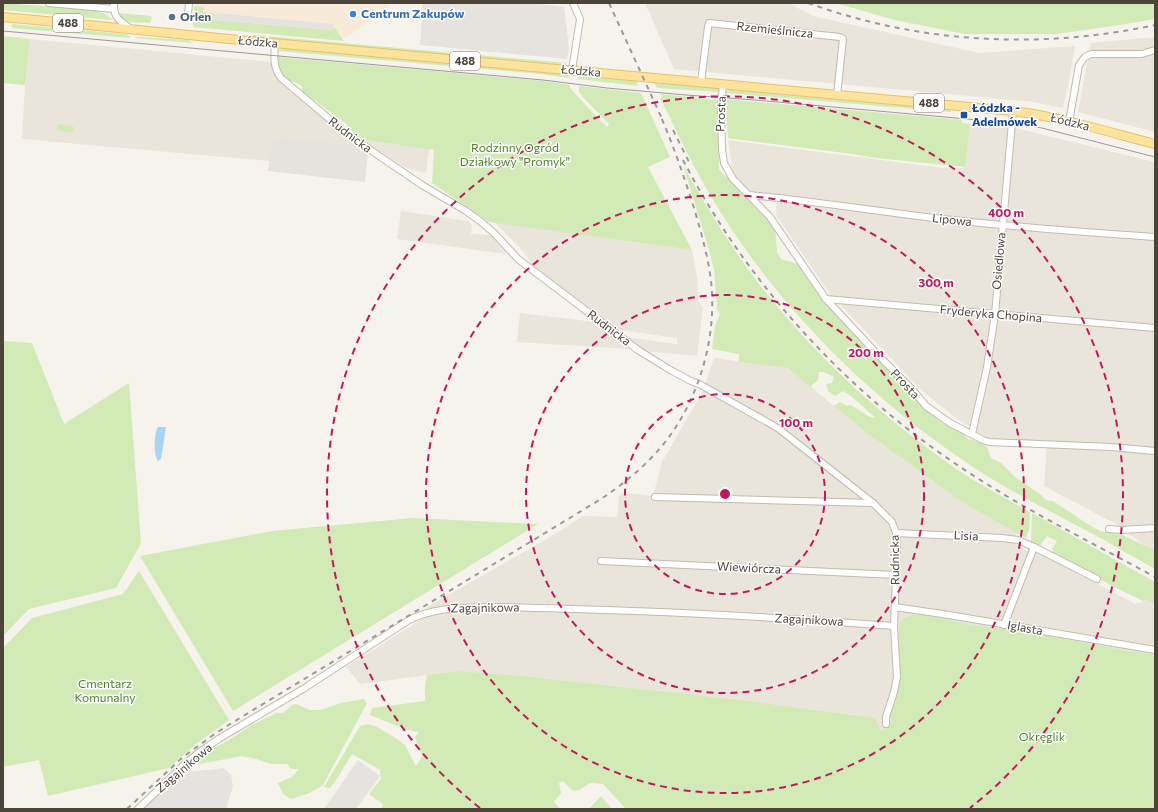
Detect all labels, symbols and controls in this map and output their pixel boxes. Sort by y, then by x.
place label: Centrum Zakupów [361,6,464,20]
place label: Orlen [180,9,211,23]
marker: Centrum Zakupów [348,9,358,19]
marker: Orlen [167,12,177,22]
road number: 488 [53,14,83,32]
street label: Rzemieślnicza [736,18,814,40]
street label: Łódzka [237,32,279,50]
road number: 488 [450,52,480,70]
street label: Łódzka [560,61,602,79]
road number: 488 [914,94,944,112]
street label: Prosta [712,96,728,132]
place label: Łódzka - Adelmówek [971,100,1037,128]
street label: Łódzka [1048,109,1091,133]
marker: Łódzka - Adelmówek [959,110,969,120]
street label: Rudnicka [326,113,375,155]
park label: Rodzinny Ogród Działkowy "Promyk" [460,140,570,168]
text: 400 m [988,205,1024,219]
street label: Lipowa [932,210,973,228]
street label: Osiedlowa [989,232,1007,290]
text: 300 m [918,275,954,289]
street label: Fryderyka Chopina [939,302,1043,324]
street label: Rudnicka [585,306,634,348]
text: 200 m [848,345,884,359]
street label: Prosta [888,365,923,401]
text: 100 m [779,415,813,429]
centre of rings [718,487,732,501]
street label: Lisia [953,527,979,543]
street label: Rudnicka [887,535,901,585]
street label: Wiewiórcza [717,558,781,576]
street label: Zagajnikowa [450,599,520,615]
street label: Zagajnikowa [774,610,844,628]
street label: Iglasta [1006,617,1044,637]
park label: Cmentarz Komunalny [74,676,136,704]
park label: Okręglik [1019,729,1066,743]
street label: Zagajnikowa [152,740,214,795]

